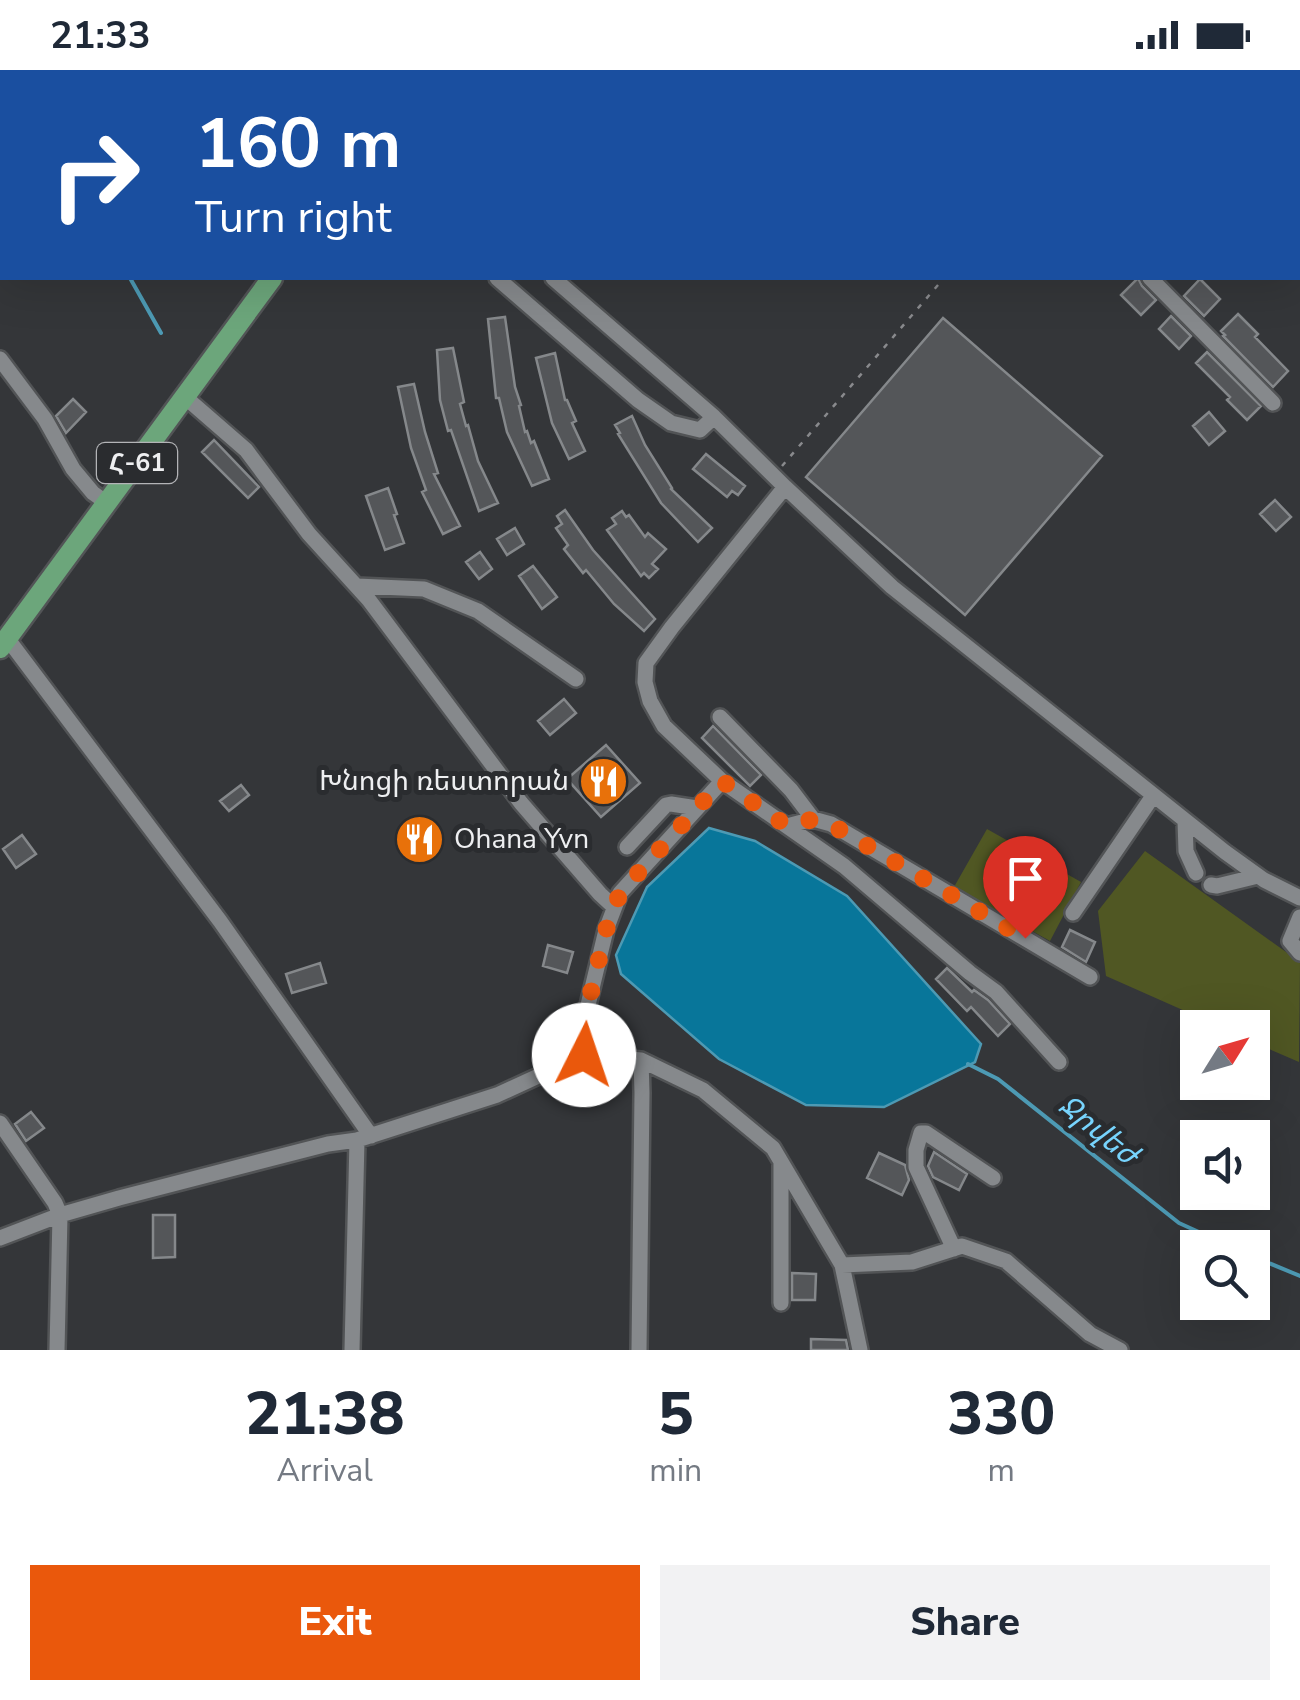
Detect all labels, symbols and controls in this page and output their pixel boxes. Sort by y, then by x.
text: 21:33 [50,10,151,61]
text: 160 m [195,96,401,192]
icon: right [30,110,160,240]
text: Turn right [195,187,392,248]
road number: Հ-61 [97,443,177,483]
restaurant icon: Խնոցի ռեստորան [578,755,630,807]
place label: Խնոցի ռեստորան [319,762,569,800]
restaurant icon: Ohana Yvn [393,813,445,865]
place label: Ohana Yvn [454,820,589,858]
pin [983,836,1068,939]
icon: arrive [998,851,1053,906]
position arrow [532,1003,636,1107]
north arrow [1180,1010,1270,1100]
map controls [1180,1010,1270,1320]
water label: Ջրվեժ [1050,1085,1149,1177]
button: sound [1180,1120,1270,1210]
button: search [1180,1230,1270,1320]
text: 21:38 [245,1373,404,1455]
text: 5 [658,1373,694,1455]
text: 330 [947,1373,1055,1455]
text: Arrival [277,1449,373,1492]
text: min [649,1449,702,1492]
text: m [987,1449,1015,1492]
button: Exit [30,1565,640,1680]
button: Share [660,1565,1270,1680]

